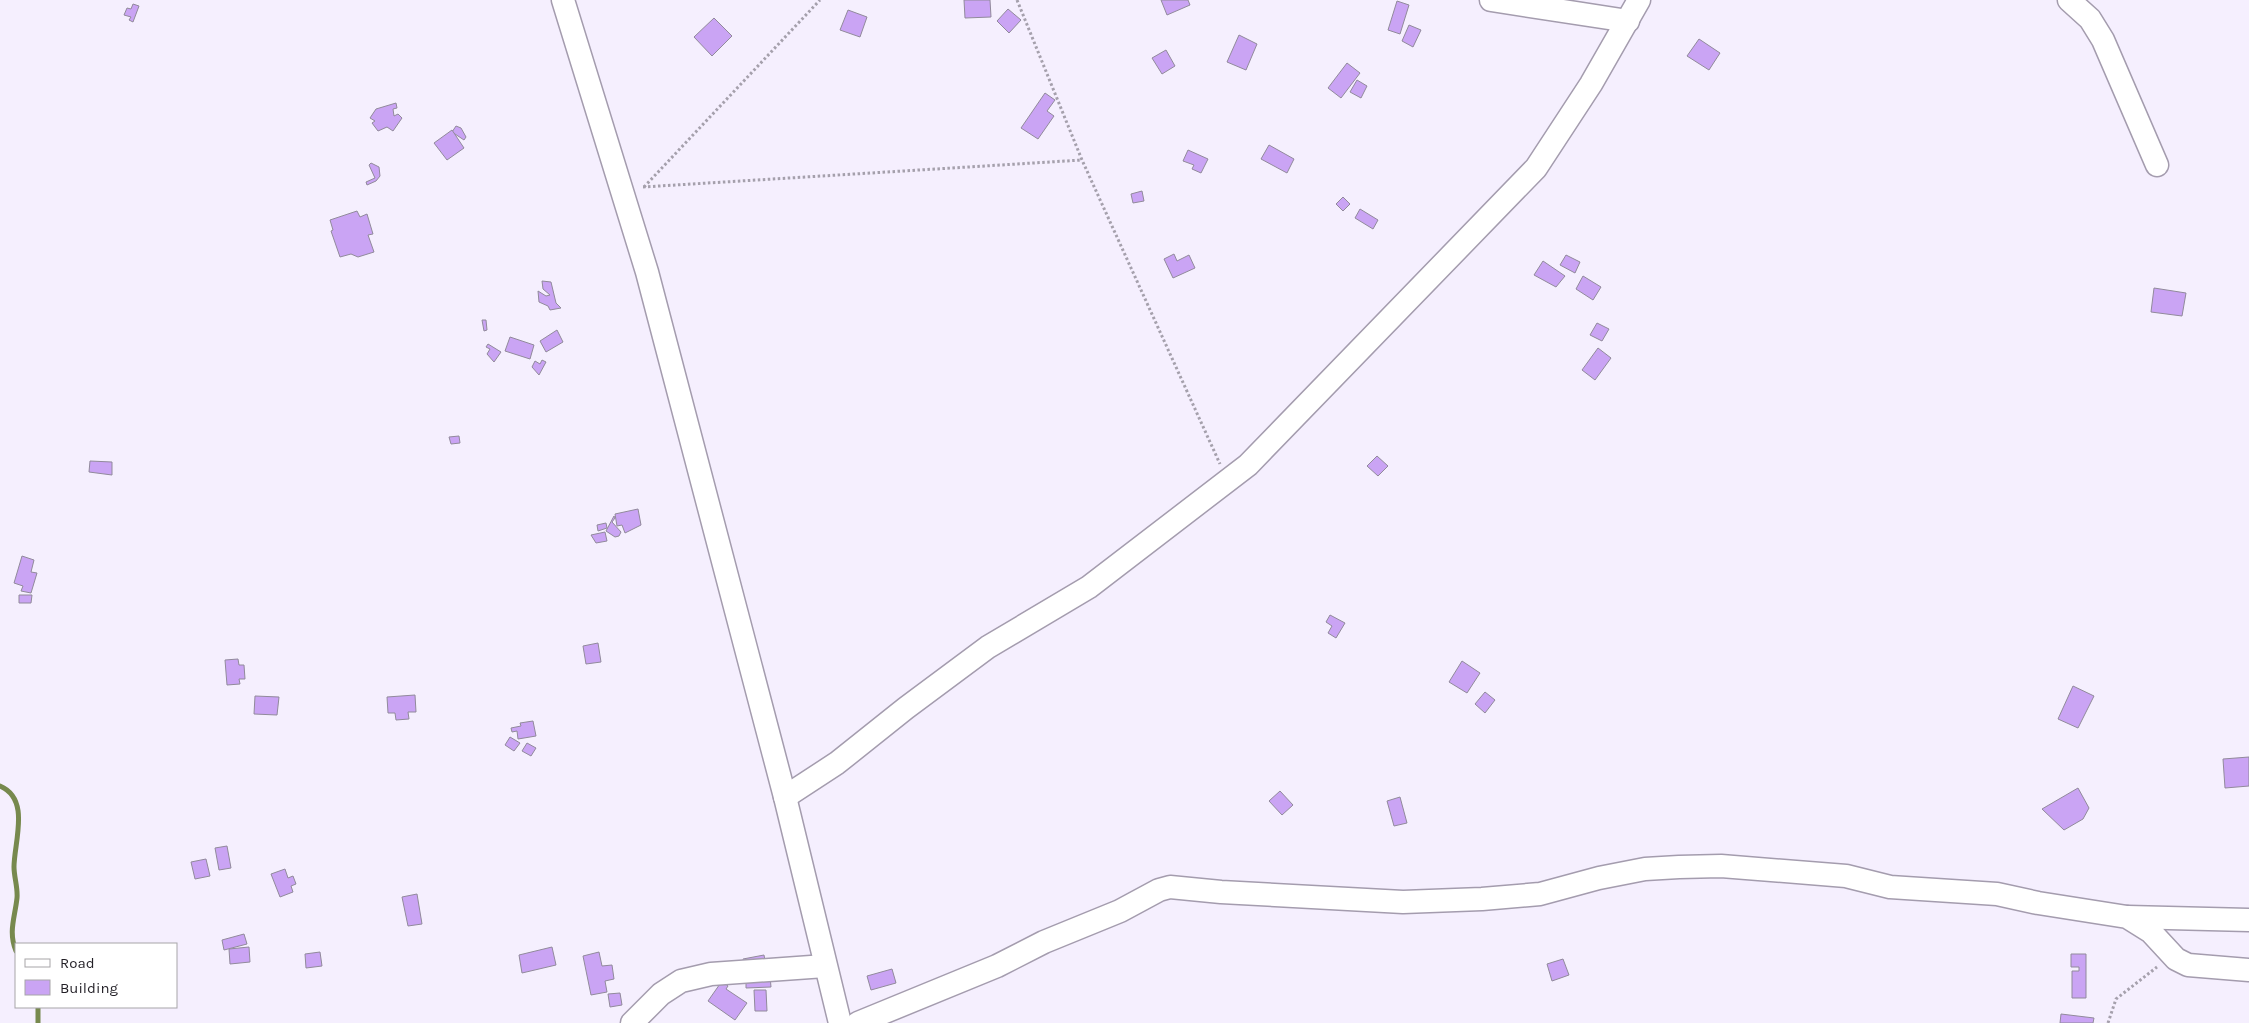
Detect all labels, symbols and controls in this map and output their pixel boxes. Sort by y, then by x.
legend [15,943,178,1008]
text: Road [60,954,95,972]
text: Building [60,979,118,997]

